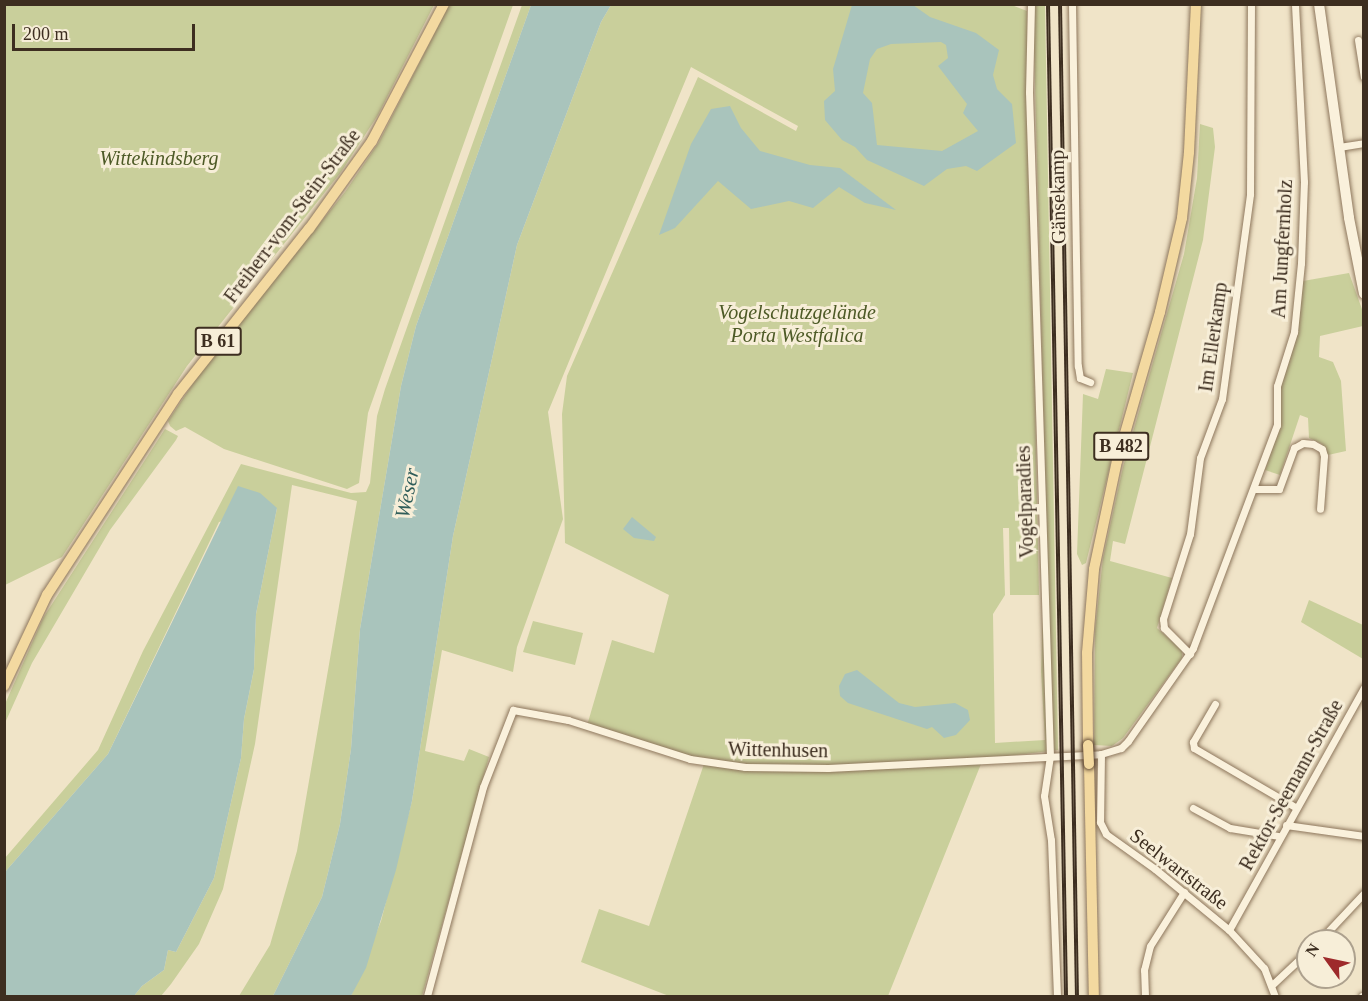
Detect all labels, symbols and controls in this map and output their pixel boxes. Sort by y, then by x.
scale bar [15,12,198,50]
text: 200 m [23,24,69,44]
street label: Freiherr-vom-Stein-Straße [219,124,365,308]
park label: Wittekindsberg [99,146,219,170]
street label: Gänsekamp [1045,150,1071,244]
street label: Am Jungfernholz [1266,179,1298,319]
street label: Im Ellerkamp [1193,281,1233,393]
park label: Vogelschutzgelände Porta Westfalica [718,300,876,347]
road number: B 61 [194,326,242,356]
road number: B 482 [1092,431,1150,461]
street label: Vogelparadies [1011,445,1039,559]
water label: Weser [389,466,425,520]
street label: Rektor-Seemann-Straße [1234,695,1348,875]
street label: Wittenhusen [728,737,828,763]
street label: Seelwartstraße [1125,823,1233,915]
north arrow [1296,929,1356,989]
text: N [1302,941,1322,959]

